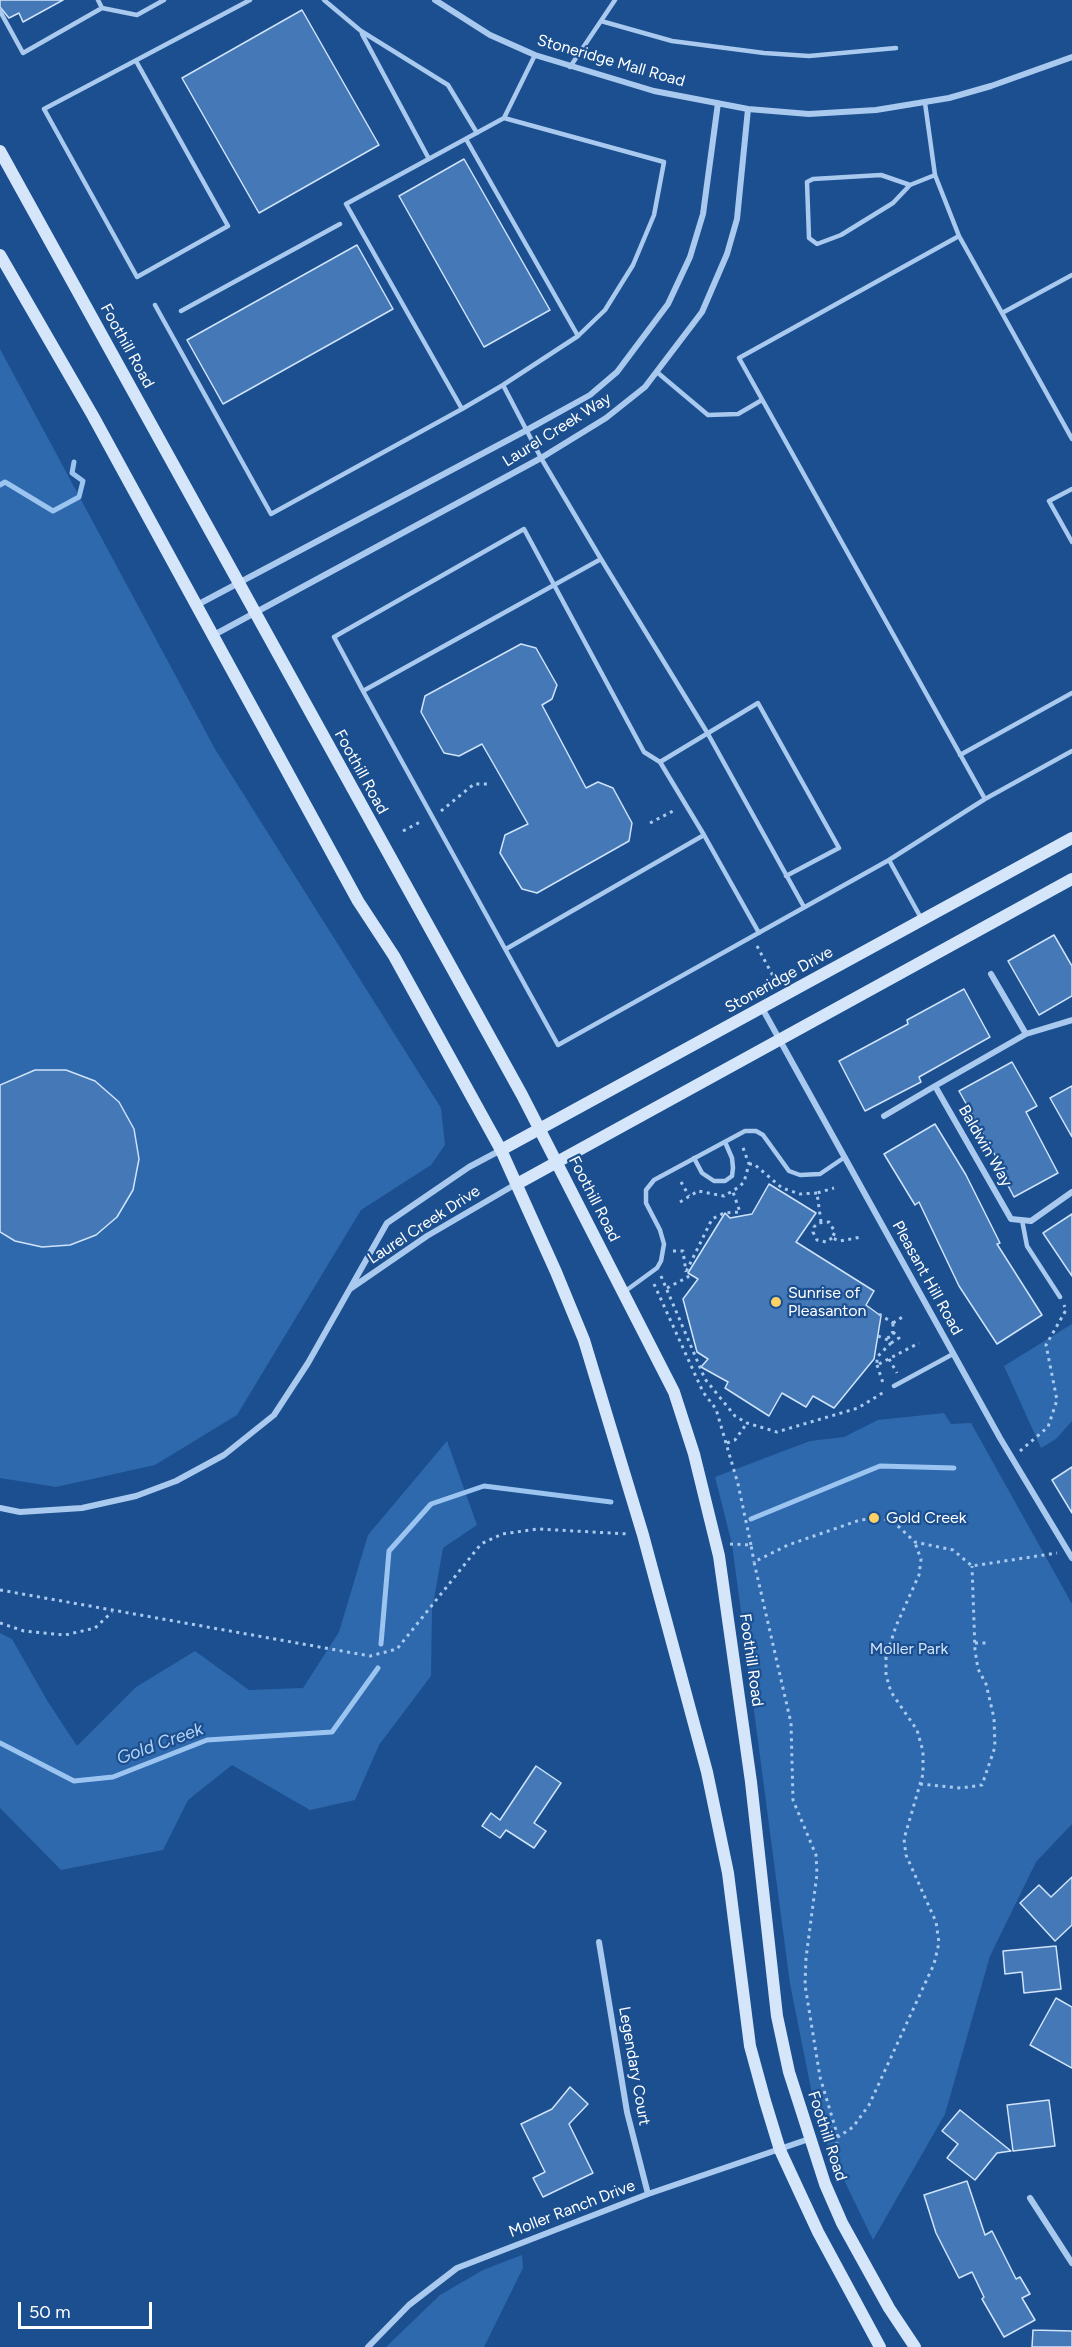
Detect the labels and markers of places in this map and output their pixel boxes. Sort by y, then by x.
place label: Sunrise of Pleasanton [788,1283,866,1321]
marker: Sunrise of Pleasanton [769,1295,783,1309]
place label: Gold Creek [886,1508,966,1528]
marker: Gold Creek [867,1511,881,1525]

